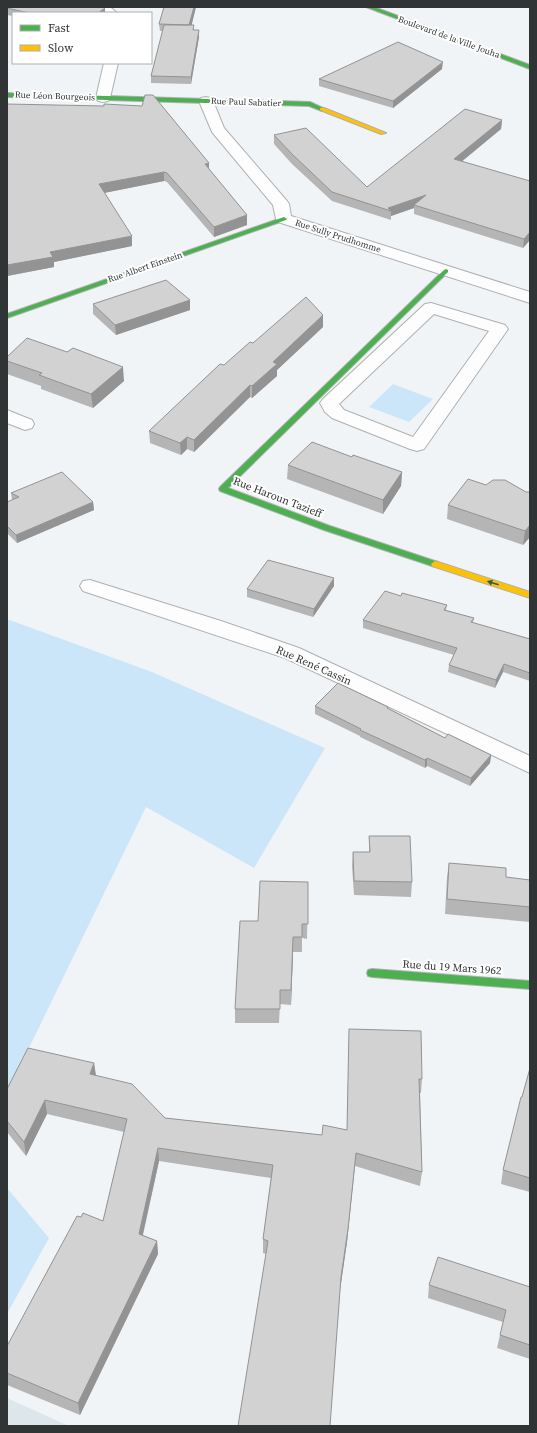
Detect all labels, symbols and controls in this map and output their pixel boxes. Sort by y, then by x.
legend [12,12,152,64]
street label: Boulevard de la Ville Jouha [396,13,502,61]
text: Fast [48,20,70,36]
text: Slow [48,40,74,56]
street label: Rue Léon Bourgeois [15,89,95,103]
street label: Rue Paul Sabatier [211,95,282,109]
street label: Rue Sully Prudhomme [293,216,383,256]
street label: Rue Albert Einstein [106,248,184,285]
street label: Rue Haroun Tazieff [231,474,326,522]
one-way arrow [486,580,498,586]
street label: Rue René Cassin [274,642,354,689]
street label: Rue du 19 Mars 1962 [402,957,503,978]

